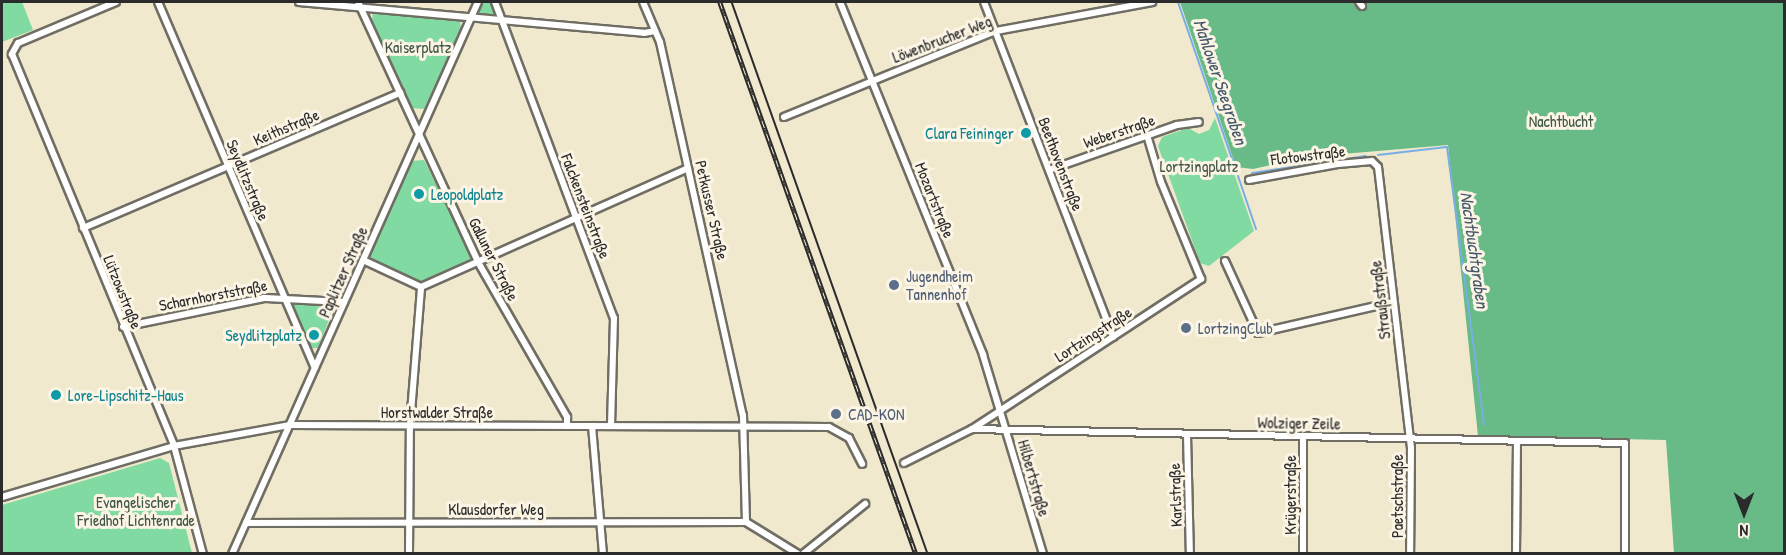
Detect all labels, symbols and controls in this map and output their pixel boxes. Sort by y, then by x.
street label: Löwenbrucher Weg [890,11,994,67]
water label: Mahlower Seegraben [1188,16,1252,148]
park label: Kaiserplatz [385,37,451,57]
street label: Keithstraße [250,105,322,149]
street label: Weberstraße [1081,110,1157,152]
park label: Nachtbucht [1529,111,1593,131]
street label: Beethovenstraße [1034,115,1088,213]
place label: Clara Feininger [925,123,1014,143]
marker: Clara Feininger [1019,126,1033,140]
street label: Seydlitzstraße [222,137,274,223]
street label: Flotowstraße [1270,141,1346,169]
street label: Falckensteinstraße [557,151,615,261]
park label: Lortzingplatz [1160,156,1238,176]
street label: Petkusser Straße [691,159,733,261]
street label: Mozartstraße [911,159,959,241]
place label: Leopoldplatz [431,184,503,204]
marker: Leopoldplatz [412,187,426,201]
water label: Nachtbuchtgraben [1455,190,1493,310]
street label: Galluner Straße [465,214,523,304]
street label: Paplitzer Straße [314,224,372,320]
street label: Lützowstraße [100,252,146,332]
street label: Straußstraße [1366,260,1394,340]
place label: Jugendheim Tannenhof [906,266,973,304]
street label: Scharnhorststraße [157,275,269,315]
marker: Jugendheim Tannenhof [887,278,901,292]
street label: Lortzingstraße [1051,302,1135,366]
place label: LortzingClub [1198,318,1273,338]
marker: LortzingClub [1179,321,1193,335]
place label: Seydlitzplatz [225,325,302,345]
marker: Seydlitzplatz [307,328,321,342]
place label: Lore-Lipschitz-Haus [68,385,184,405]
marker: Lore-Lipschitz-Haus [49,388,63,402]
street label: Horstwalder Straße [381,402,493,422]
place label: CAD-KON [848,404,904,424]
marker: CAD-KON [829,407,843,421]
street label: Wolziger Zeile [1257,413,1341,433]
street label: Hilbertstraße [1014,437,1054,519]
street label: Paetschstraße [1387,454,1407,538]
street label: Krügerstraße [1280,455,1300,535]
street label: Karlstraße [1164,463,1186,527]
north arrow [1714,483,1774,543]
park label: Evangelischer Friedhof Lichtenrade [77,492,195,530]
street label: Klausdorfer Weg [448,499,544,519]
text: N [1740,520,1748,542]

